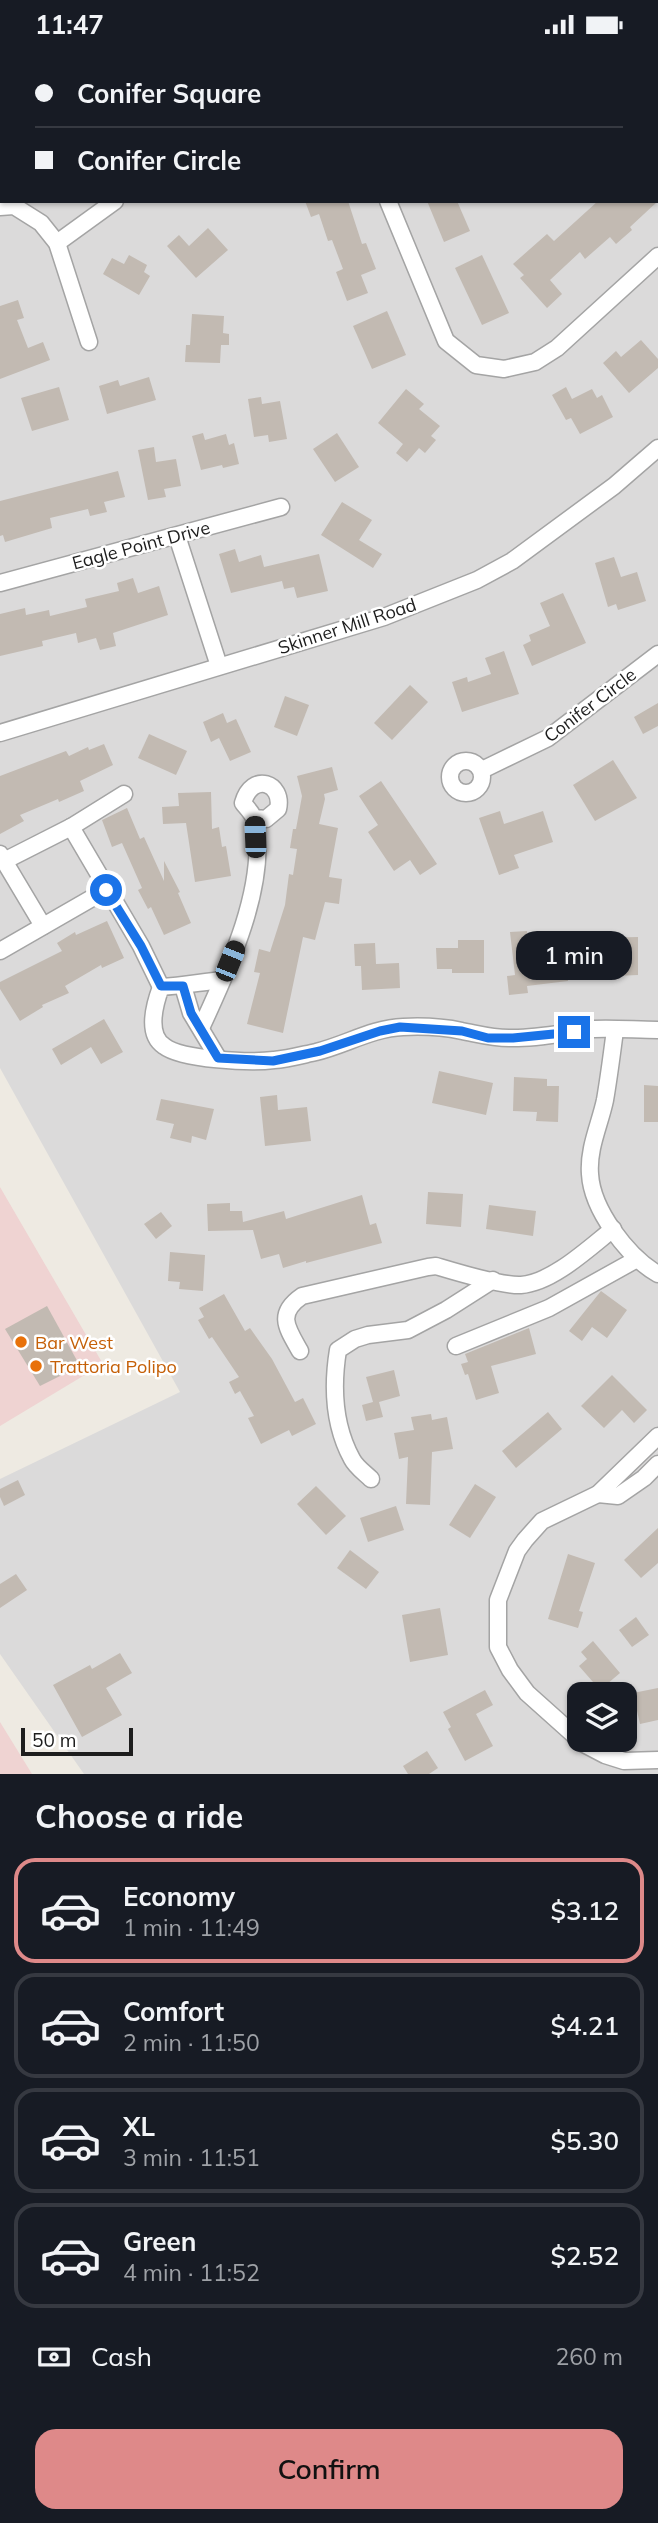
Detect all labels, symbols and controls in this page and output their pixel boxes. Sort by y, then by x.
text: 11:47 [35,8,104,41]
text: Conifer Square [77,77,261,110]
text: Conifer Circle [77,144,241,177]
street label: Eagle Point Drive [70,516,212,574]
street label: Skinner Mill Road [275,593,419,659]
street label: Conifer Circle [539,663,641,747]
car [244,816,267,858]
route start [90,874,122,906]
callout: 1 min [516,930,632,979]
car [213,938,248,984]
text: 1 min [544,941,604,970]
route end [558,1016,590,1048]
place label: Bar West [35,1331,113,1354]
marker: Bar West [13,1334,29,1350]
place label: Trattoria Polipo [50,1355,177,1378]
marker: Trattoria Polipo [28,1358,44,1374]
map controls [567,1682,637,1752]
button: layers [567,1682,637,1752]
scale bar [21,1725,133,1757]
text: 50 m [32,1728,76,1752]
text: Choose a ride [35,1796,243,1836]
icon: car [39,1879,102,1942]
text: Economy [123,1880,235,1913]
text: $3.12 [550,1894,619,1927]
text: 1 min · 11:49 [123,1913,260,1942]
icon: car [39,1994,102,2057]
text: Comfort [123,1995,224,2028]
text: $4.21 [550,2009,619,2042]
text: 2 min · 11:50 [123,2028,260,2057]
icon: car [39,2109,102,2172]
text: XL [123,2110,155,2143]
text: $5.30 [550,2124,619,2157]
text: 3 min · 11:51 [123,2143,260,2172]
icon: car [39,2224,102,2287]
text: Green [123,2225,196,2258]
text: $2.52 [550,2239,619,2272]
text: 4 min · 11:52 [123,2258,260,2287]
icon: cash [35,2338,73,2376]
text: Cash [91,2340,152,2373]
text: 260 m [555,2342,623,2371]
button: Confirm [35,2429,623,2509]

